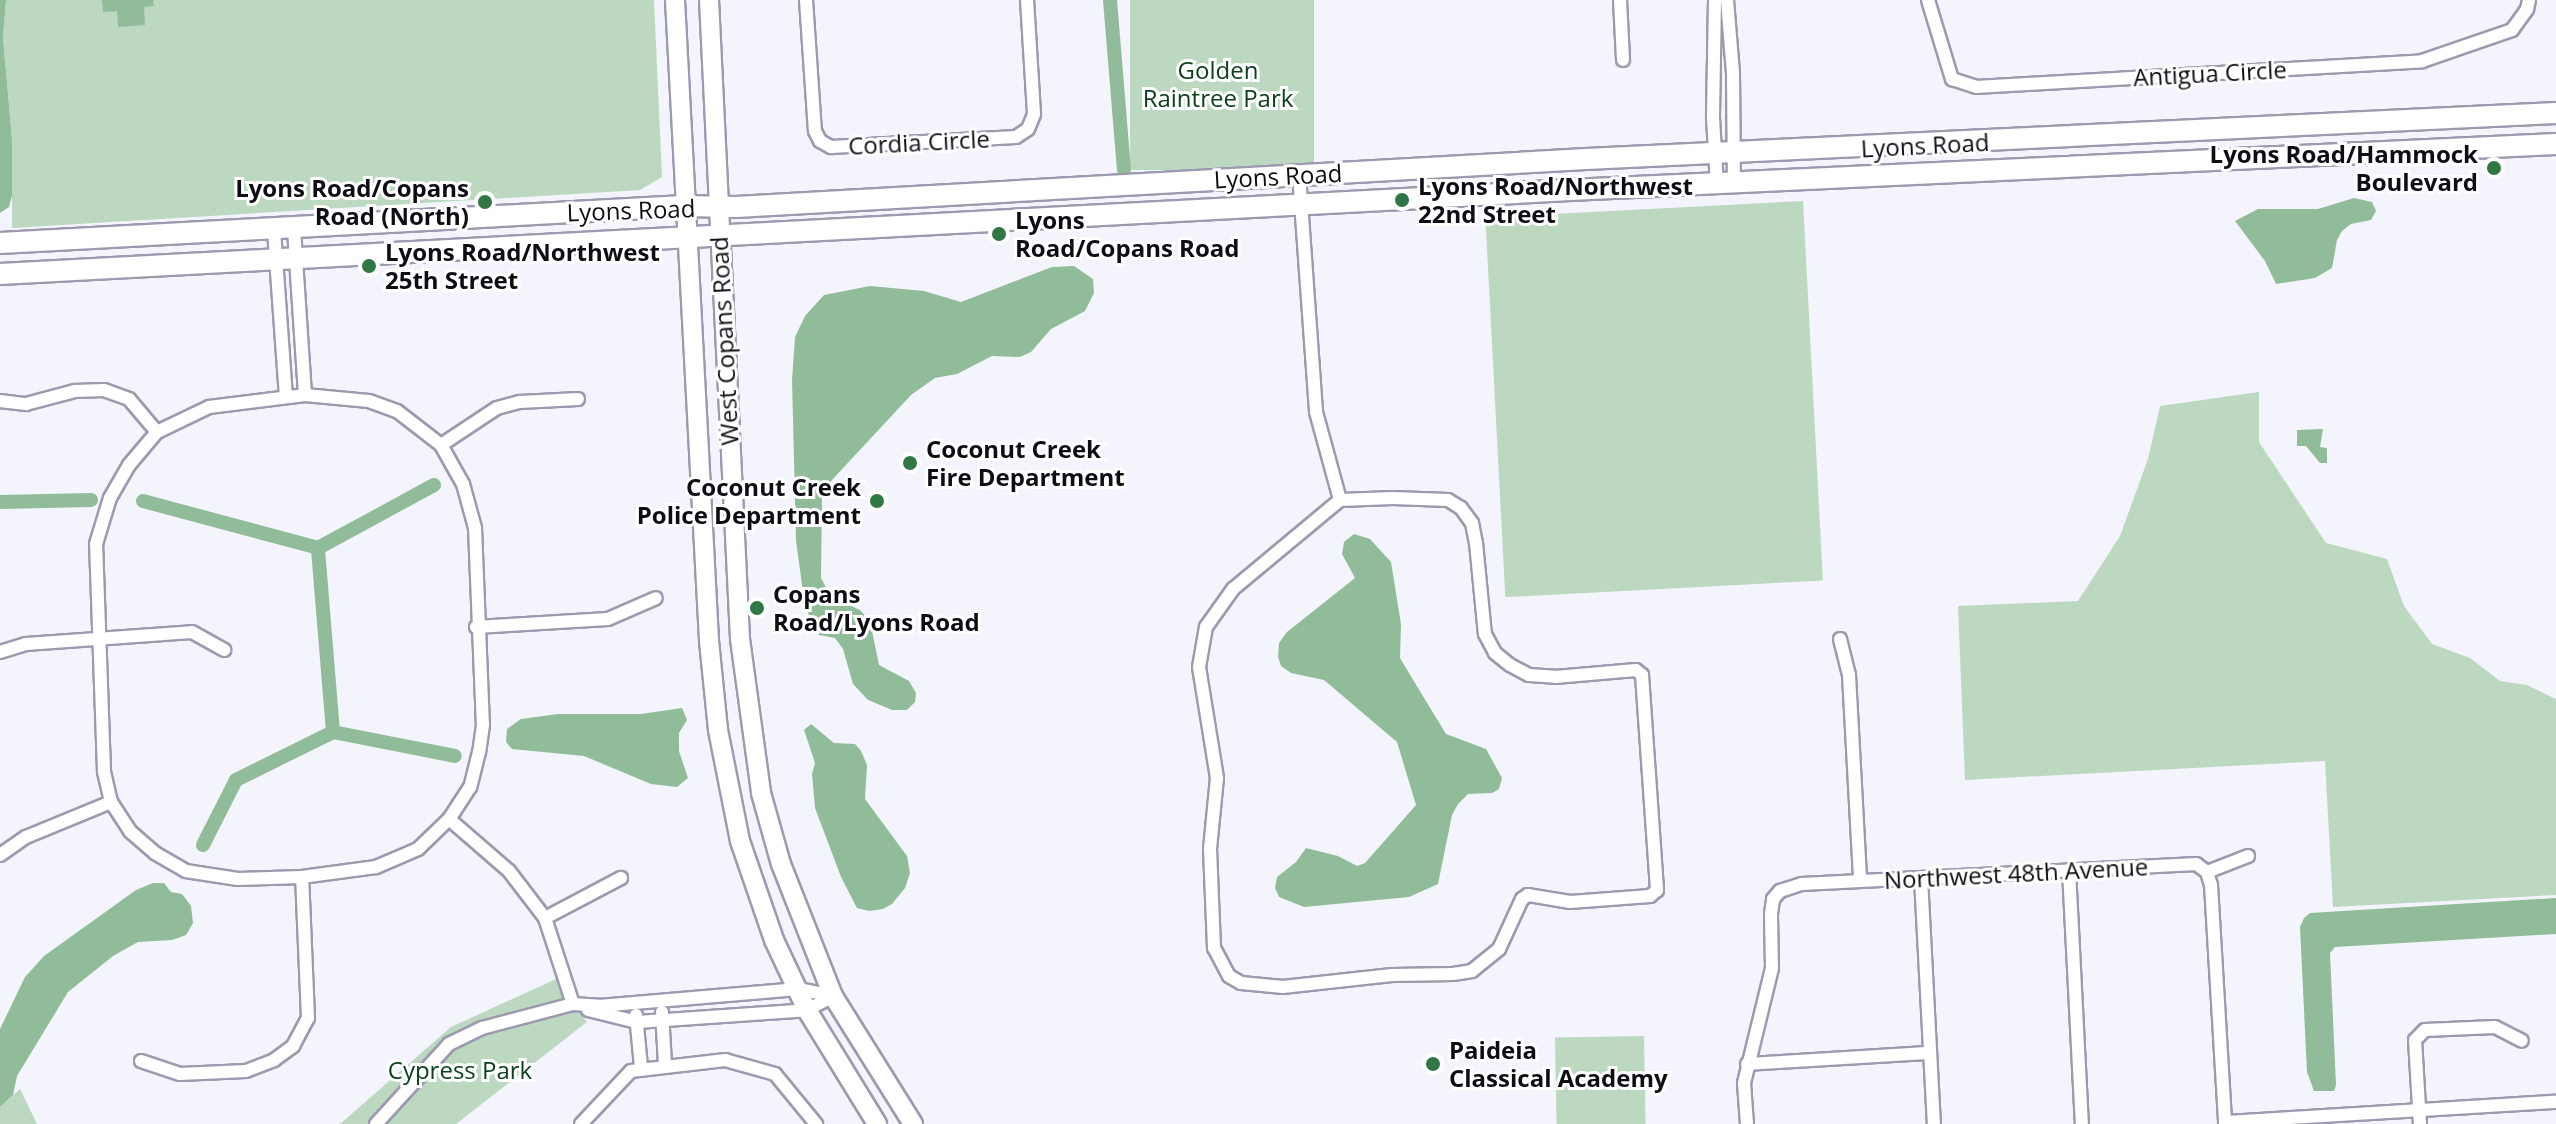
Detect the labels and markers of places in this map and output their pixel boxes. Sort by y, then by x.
place label: Lyons Road/Hammock Boulevard [2210,140,2478,196]
marker: Lyons Road/Hammock Boulevard [2485,159,2503,177]
place label: Lyons Road/Northwest 22nd Street [1418,172,1693,228]
place label: Lyons Road/Copans Road (North) [235,174,469,230]
marker: Lyons Road/Northwest 22nd Street [1393,191,1411,209]
marker: Lyons Road/Copans Road (North) [476,193,494,211]
place label: Lyons Road/Copans Road [1015,206,1239,262]
marker: Lyons Road/Copans Road [990,225,1008,243]
place label: Lyons Road/Northwest 25th Street [385,238,660,294]
marker: Lyons Road/Northwest 25th Street [360,257,378,275]
place label: Coconut Creek Fire Department [926,435,1125,491]
marker: Coconut Creek Fire Department [901,454,919,472]
place label: Coconut Creek Police Department [637,473,861,529]
marker: Coconut Creek Police Department [868,492,886,510]
place label: Copans Road/Lyons Road [773,580,980,636]
marker: Copans Road/Lyons Road [748,599,766,617]
place label: Paideia Classical Academy [1449,1036,1668,1092]
marker: Paideia Classical Academy [1424,1055,1442,1073]

